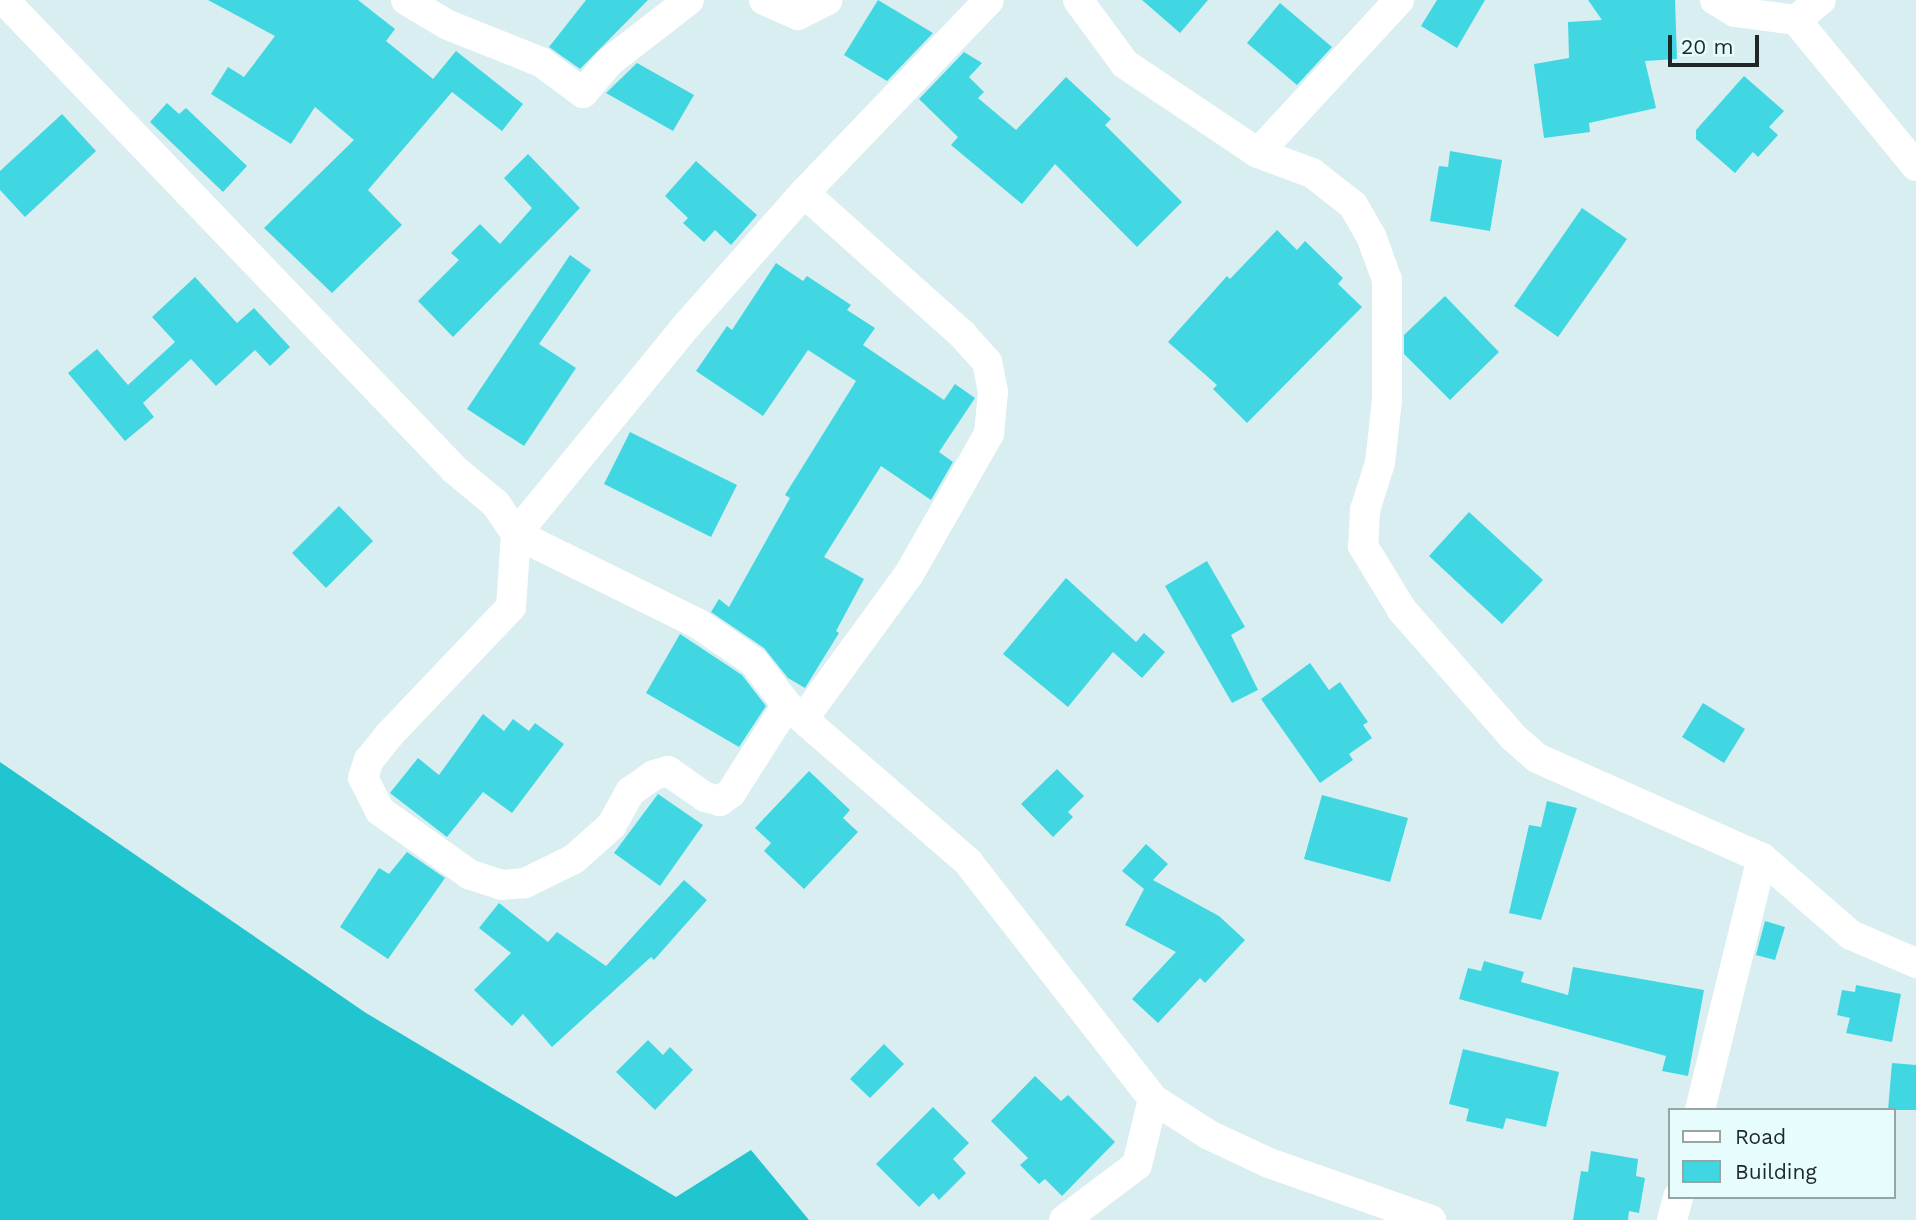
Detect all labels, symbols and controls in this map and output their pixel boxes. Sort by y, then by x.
scale bar [1671,21,1762,65]
text: 20 m [1681,34,1733,59]
legend [1668,1108,1895,1199]
text: Road [1735,1124,1786,1149]
text: Building [1735,1159,1817,1184]

